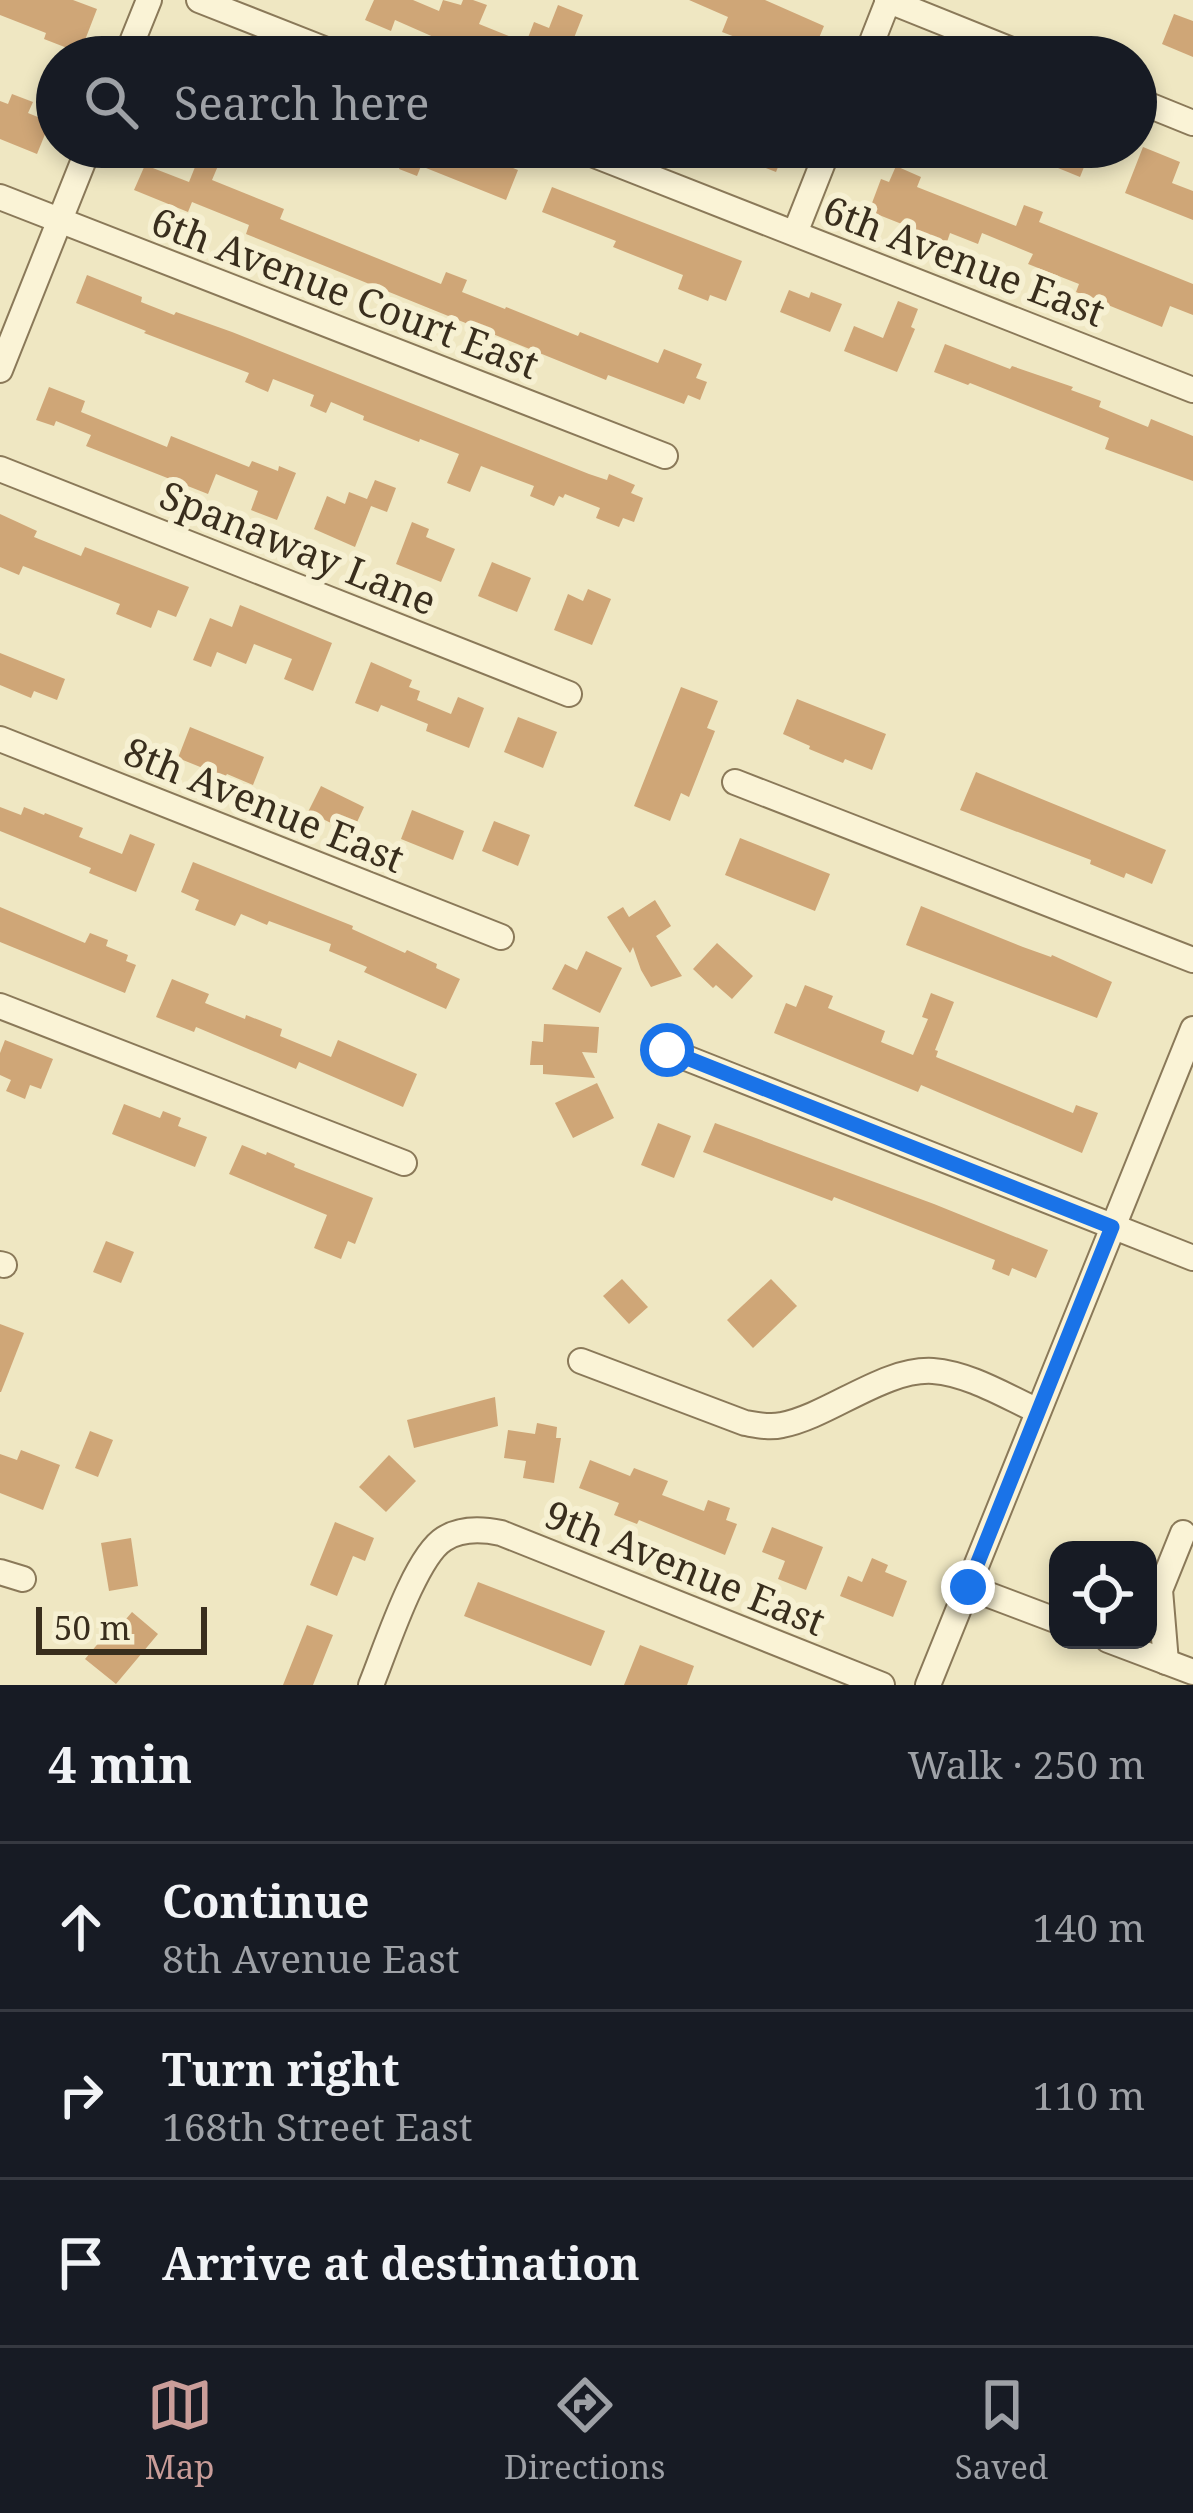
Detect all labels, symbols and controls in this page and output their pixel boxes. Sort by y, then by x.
search box [36,36,1157,168]
icon: search [78,69,144,135]
text: Search here [174,72,429,133]
street label: 6th Avenue East [816,182,1113,338]
street label: 6th Avenue Court East [144,193,547,390]
street label: Spanaway Lane [153,467,445,626]
street label: 8th Avenue East [117,723,412,884]
route start [640,1023,694,1077]
street label: 9th Avenue East [538,1486,833,1647]
map controls [1049,1541,1157,1649]
button: locate [1049,1541,1157,1649]
route end [941,1560,995,1614]
scale bar [36,1601,207,1654]
text: 50 m [54,1605,131,1650]
text: 4 min [48,1728,192,1798]
text: Walk · 250 m [908,1737,1145,1790]
text: Continue [162,1870,370,1931]
icon: ahead [48,1894,114,1960]
text: 140 m [1033,1900,1145,1953]
text: 8th Avenue East [162,1931,460,1984]
text: Turn right [162,2038,399,2099]
icon: right [48,2062,114,2128]
text: 110 m [1033,2068,1145,2121]
text: 168th Street East [162,2099,473,2152]
icon: arrive [48,2230,114,2296]
text: Arrive at destination [162,2232,640,2293]
tab: Map [145,2372,215,2489]
tab: Directions [504,2372,665,2489]
tab: Saved [955,2372,1048,2489]

